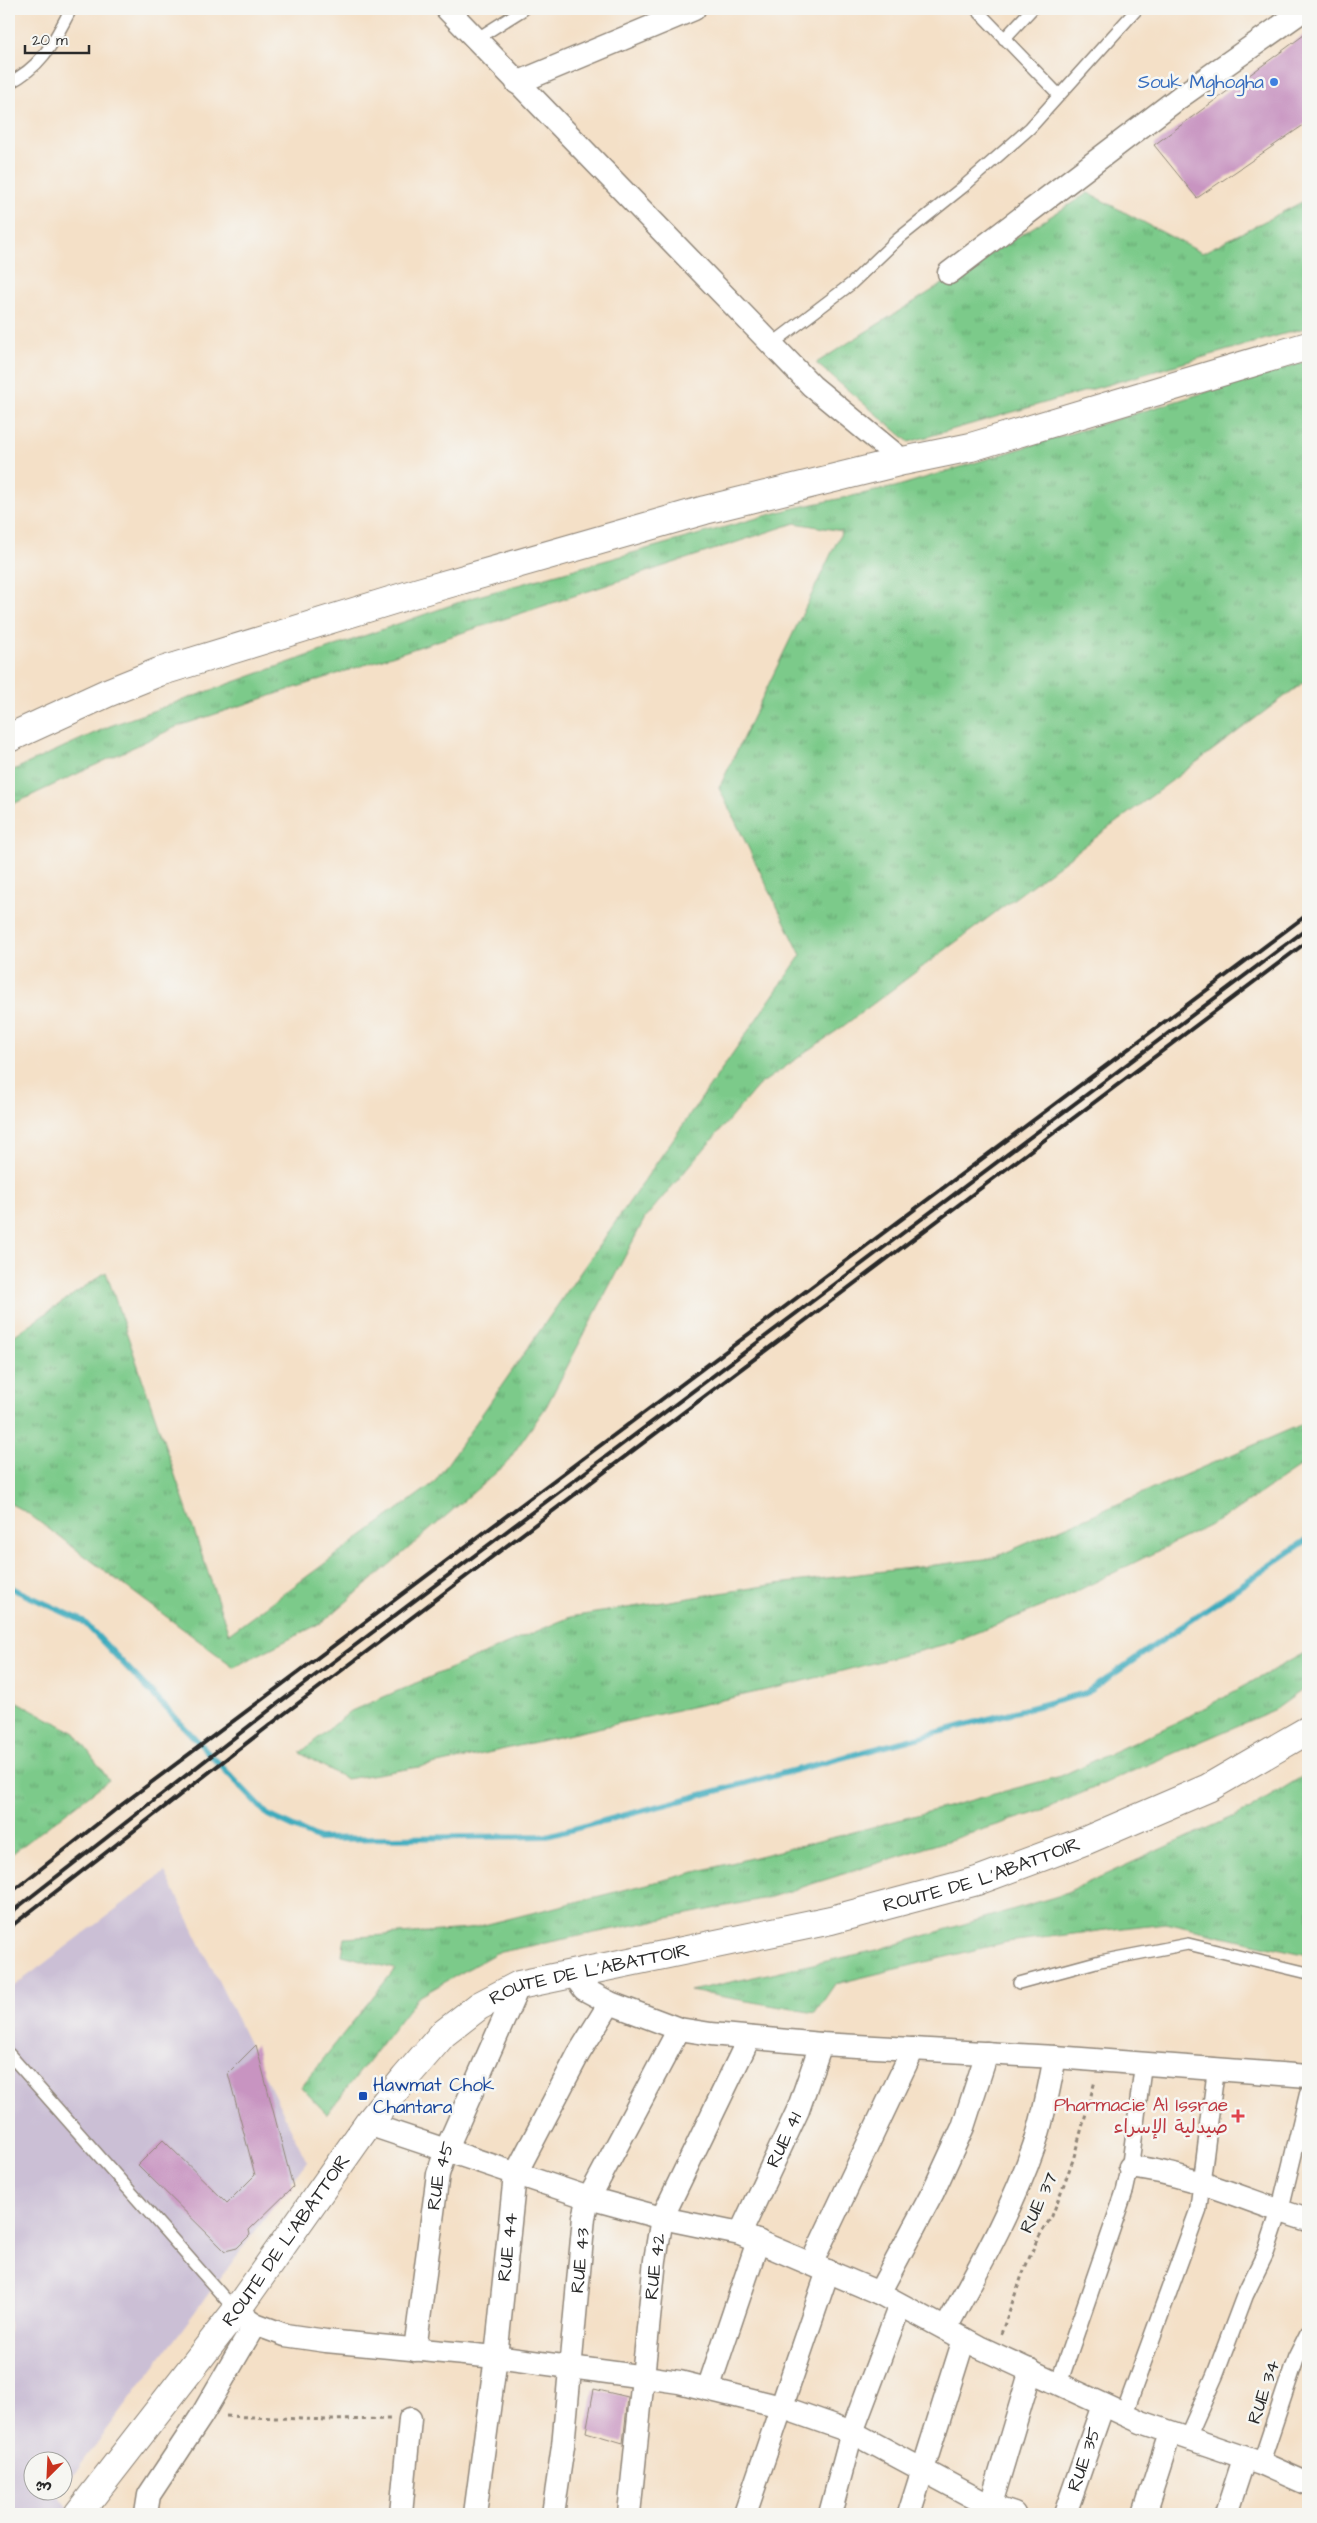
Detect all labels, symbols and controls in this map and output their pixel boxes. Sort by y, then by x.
scale bar [25,22,89,54]
text: 20 m [32,30,68,51]
place label: Souk Mghogha [1138,69,1264,97]
marker: Souk Mghogha [1268,76,1280,88]
street label: ROUTE DE L’ABATTOIR [880,1830,1084,1919]
street label: ROUTE DE L’ABATTOIR [484,1936,692,2012]
place label: Hawmat Chok Chantara [373,2072,495,2121]
marker: Hawmat Chok Chantara [357,2090,369,2102]
place label: Pharmacie Al Issrae صيدلية الإسراء [1054,2092,1228,2141]
street label: RUE 41 [759,2107,809,2172]
marker: Pharmacie Al Issrae صيدلية الإسراء [1232,2110,1244,2122]
street label: RUE 45 [420,2137,462,2212]
street label: ROUTE DE L’ABATTOIR [215,2148,356,2332]
street label: RUE 37 [1013,2168,1065,2238]
street label: RUE 44 [490,2211,524,2283]
street label: RUE 43 [564,2226,596,2294]
street label: RUE 42 [638,2231,673,2301]
street label: RUE 34 [1241,2357,1287,2427]
street label: RUE 35 [1060,2423,1108,2495]
north arrow [22,2450,72,2500]
text: ش [32,2475,54,2499]

